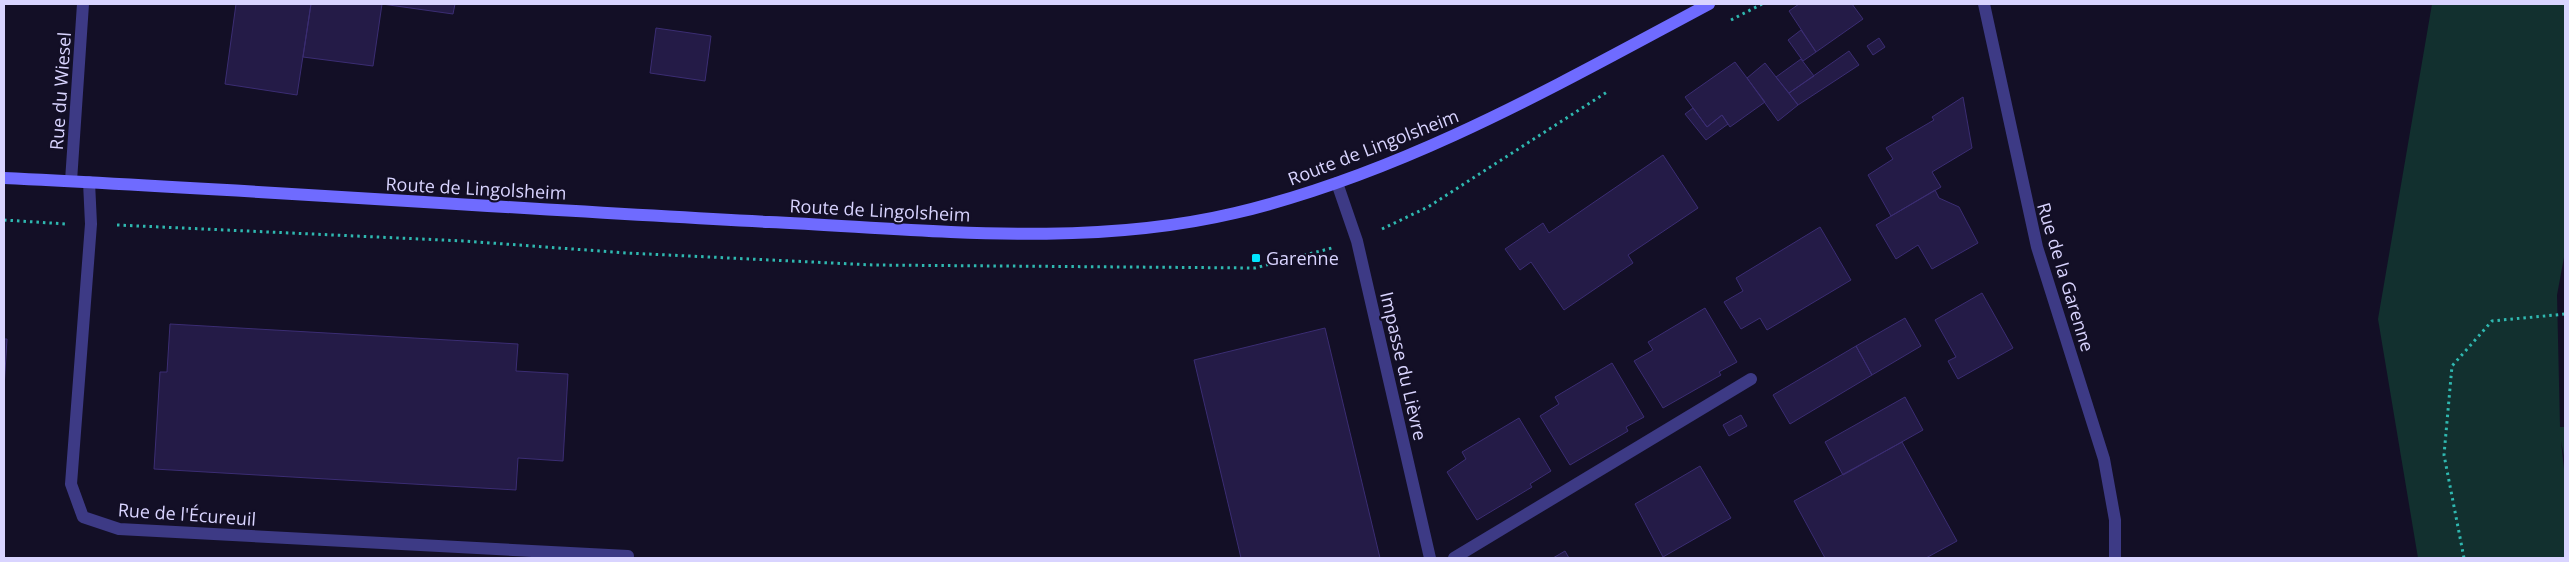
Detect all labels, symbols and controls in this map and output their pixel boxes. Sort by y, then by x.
street label: Rue du Wiesel [44,31,76,151]
street label: Route de Lingolsheim [1284,103,1462,191]
street label: Route de Lingolsheim [385,171,567,205]
street label: Route de Lingolsheim [789,193,971,227]
street label: Rue de la Garenne [2032,200,2100,354]
place label: Garenne [1266,246,1339,270]
marker: Garenne [1250,252,1262,264]
street label: Impasse du Lièvre [1375,289,1433,443]
street label: Rue de l'Écureuil [117,497,257,531]

